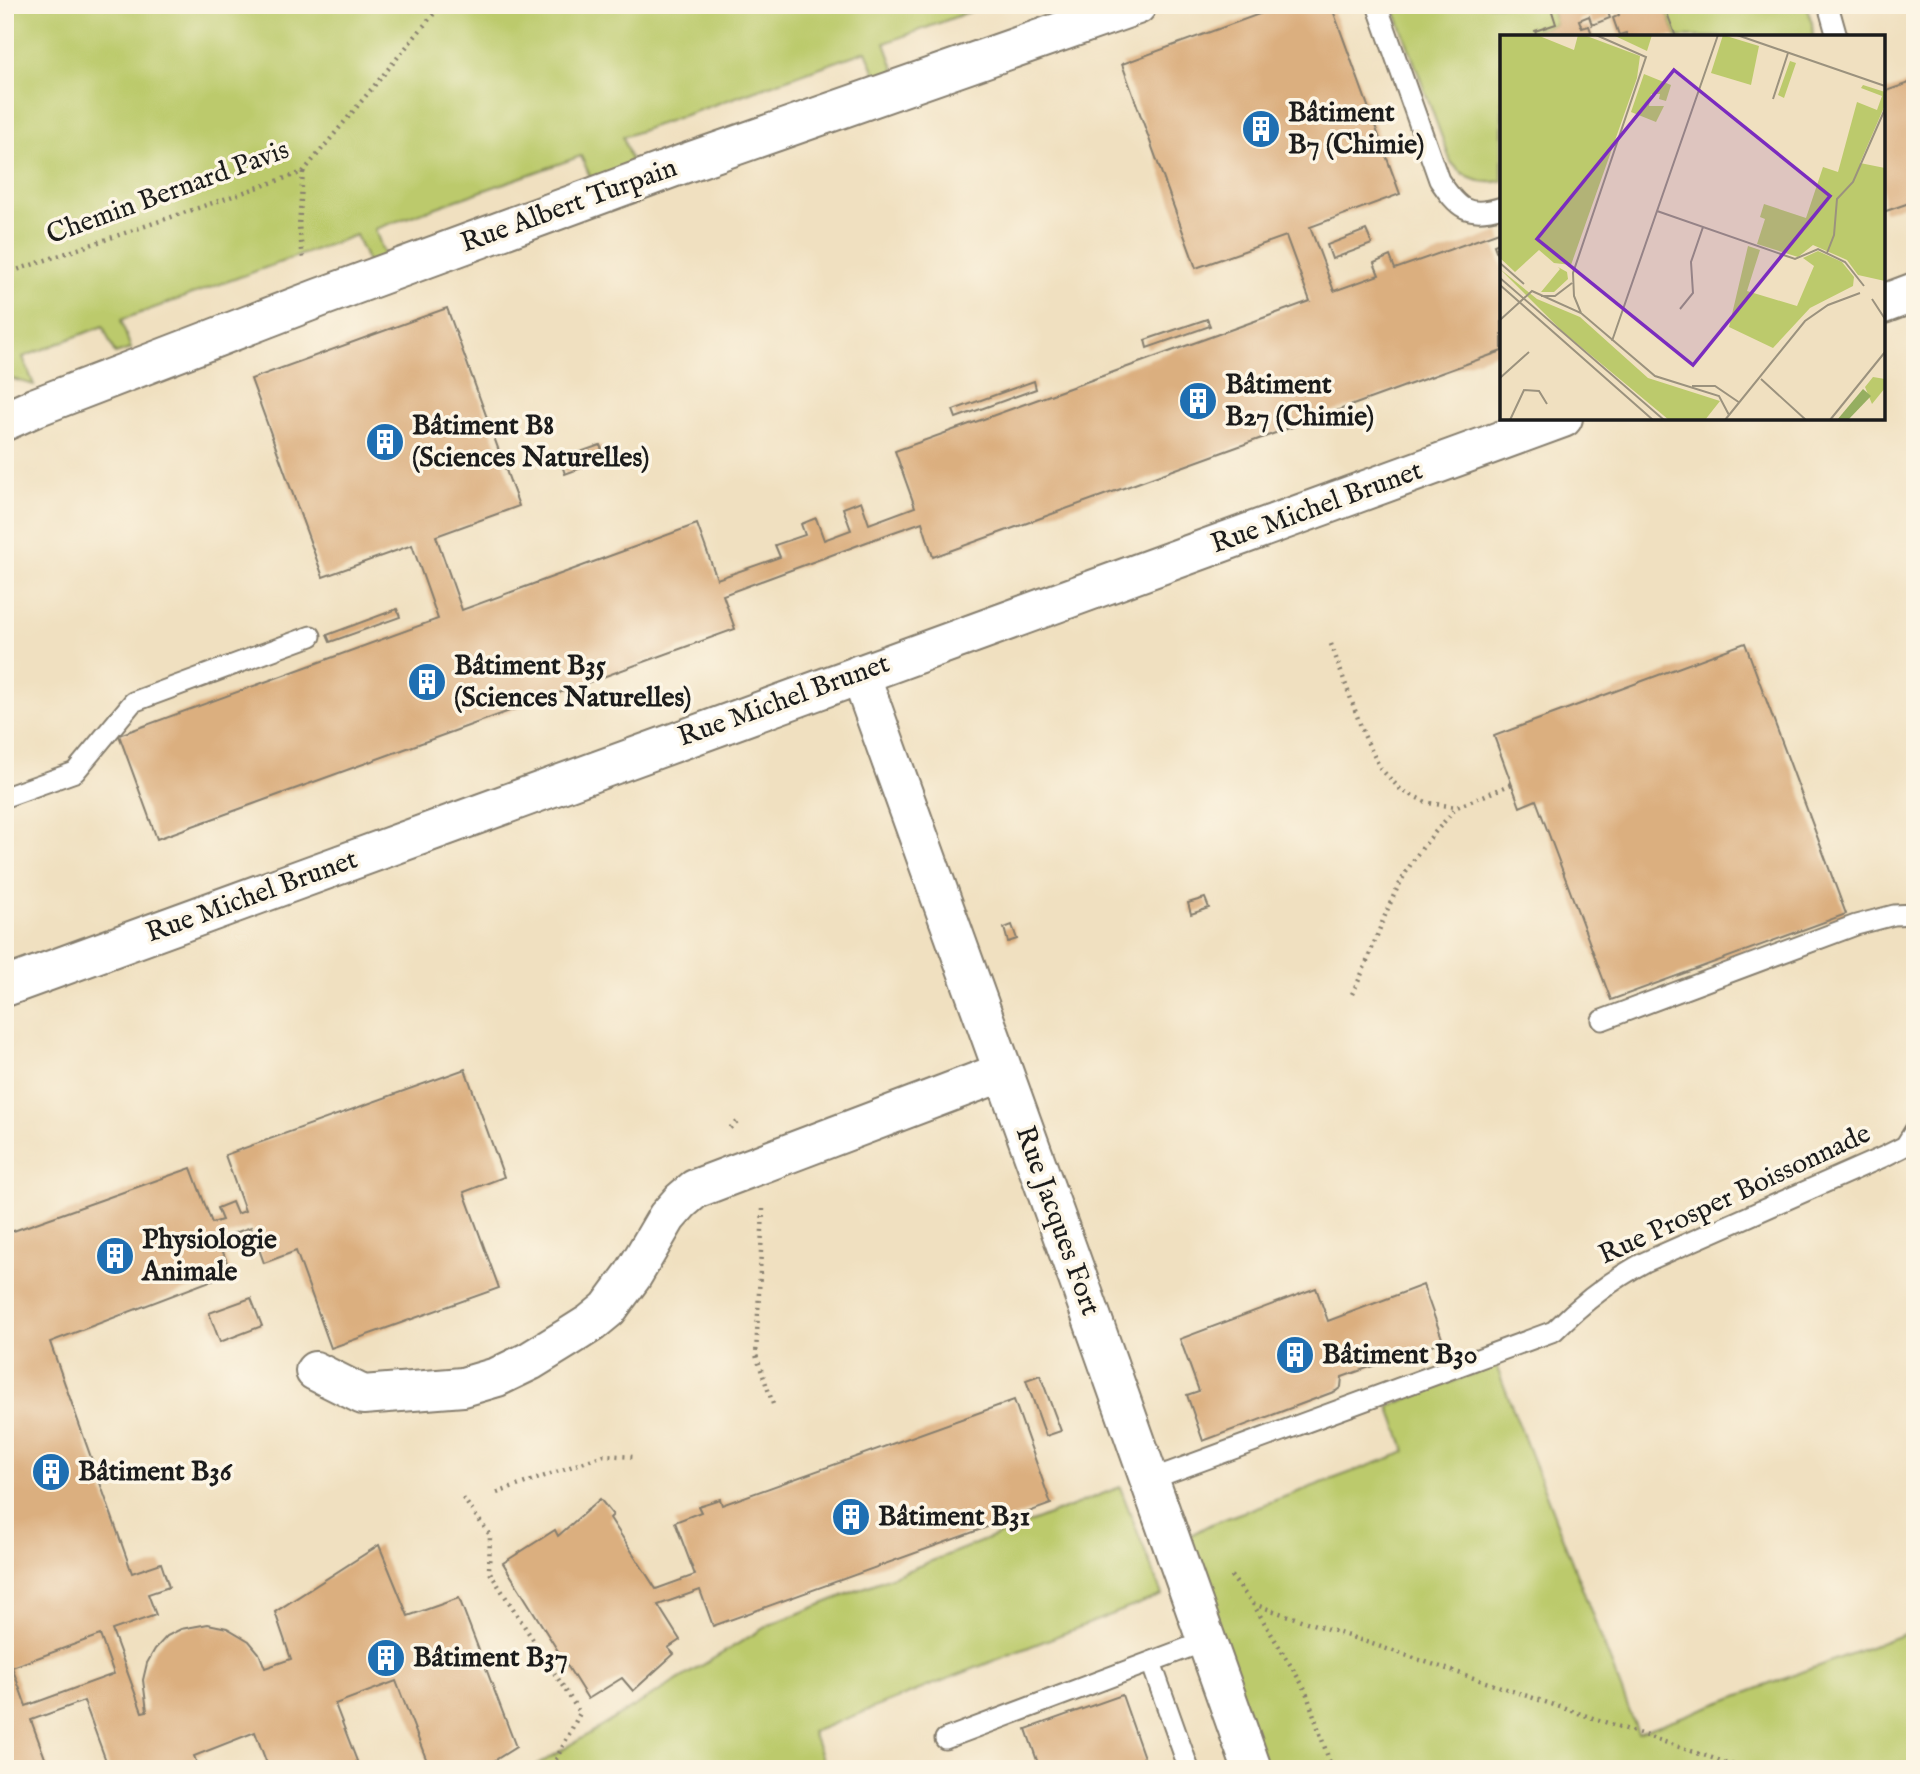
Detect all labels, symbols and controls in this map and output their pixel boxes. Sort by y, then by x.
inset map [1500,35,1885,420]
place label: Bâtiment B7 (Chimie) [1288,96,1424,163]
building icon: Bâtiment B7 (Chimie) [1240,108,1282,150]
street label: Chemin Bernard Pavis [42,133,294,253]
street label: Rue Albert Turpain [456,151,682,261]
place label: Bâtiment B27 (Chimie) [1225,368,1374,435]
building icon: Bâtiment B27 (Chimie) [1177,380,1219,422]
place label: Bâtiment B8 (Sciences Naturelles) [412,409,649,476]
building icon: Bâtiment B8 (Sciences Naturelles) [364,421,406,463]
street label: Rue Michel Brunet [1206,453,1428,563]
street label: Rue Michel Brunet [673,646,895,756]
place label: Bâtiment B35 (Sciences Naturelles) [454,649,691,716]
building icon: Bâtiment B35 (Sciences Naturelles) [406,661,448,703]
street label: Rue Michel Brunet [141,842,363,952]
street label: Rue Prosper Boissonnade [1594,1117,1877,1273]
street label: Rue Jacques Fort [1007,1121,1108,1321]
place label: Physiologie Animale [141,1223,277,1290]
building icon: Physiologie Animale [94,1235,136,1277]
building icon: Bâtiment B30 [1274,1334,1316,1376]
place label: Bâtiment B30 [1322,1338,1477,1373]
building icon: Bâtiment B36 [30,1451,72,1493]
place label: Bâtiment B36 [78,1455,233,1490]
building icon: Bâtiment B31 [830,1496,872,1538]
place label: Bâtiment B31 [878,1500,1030,1535]
building icon: Bâtiment B37 [365,1637,407,1679]
place label: Bâtiment B37 [413,1641,568,1676]

